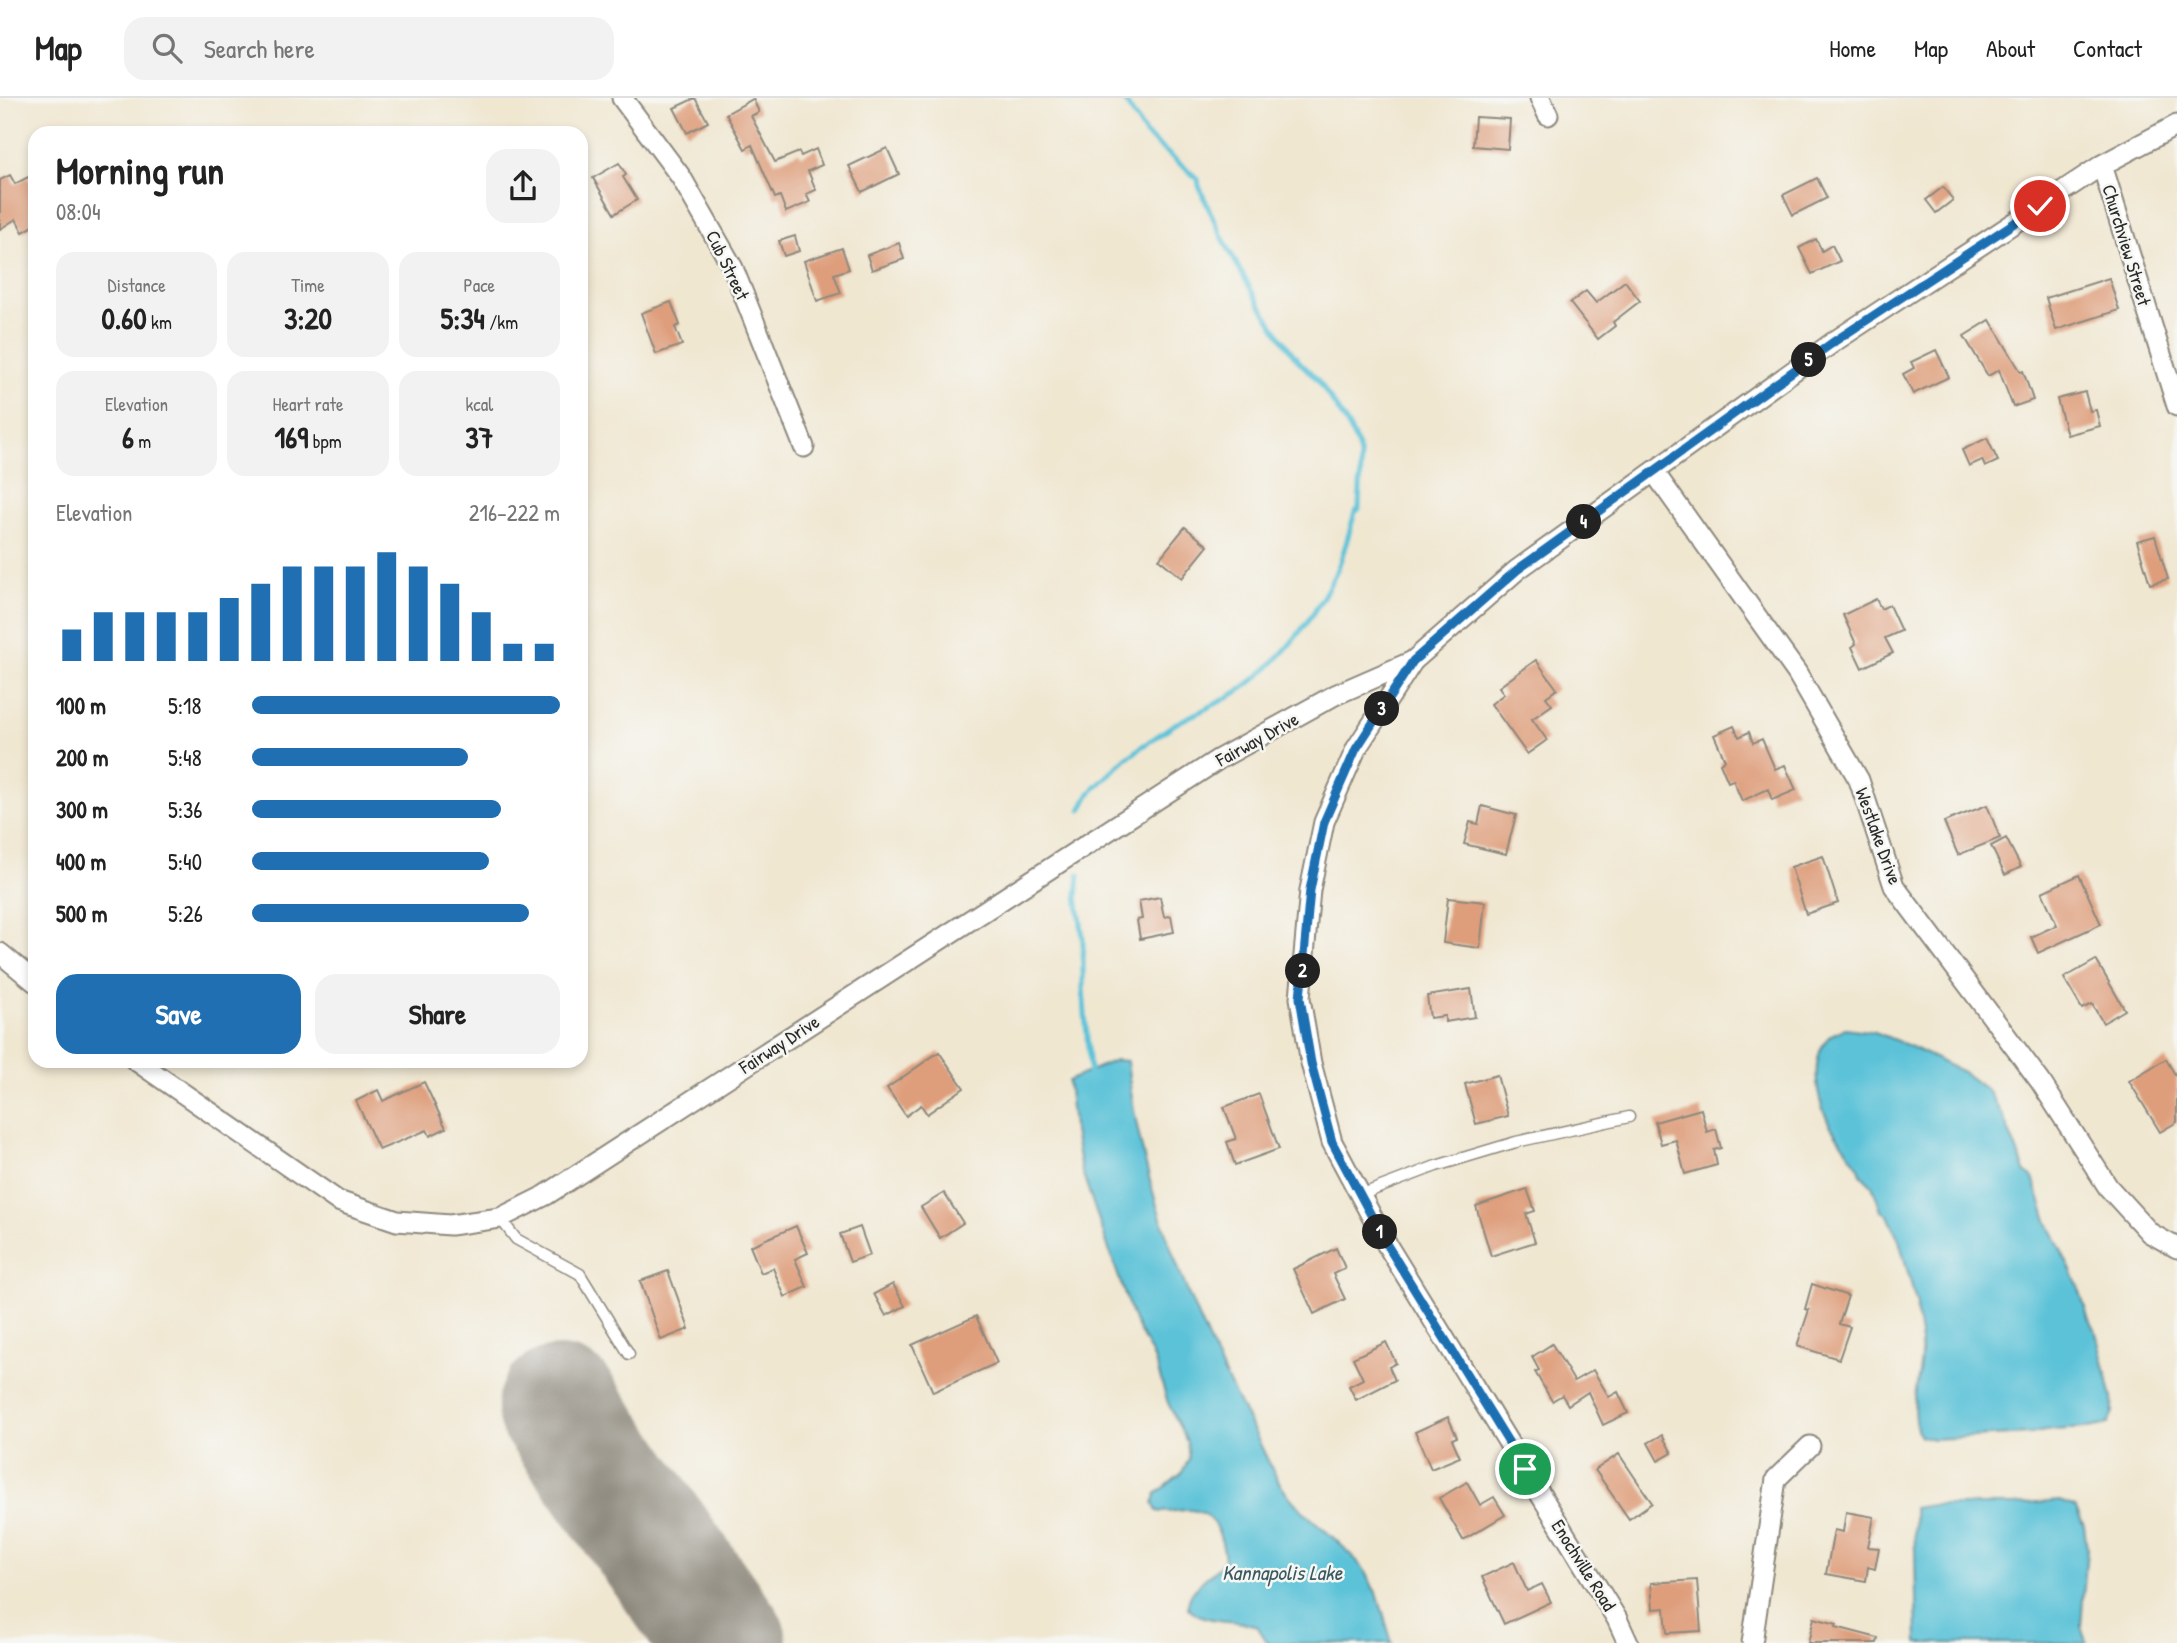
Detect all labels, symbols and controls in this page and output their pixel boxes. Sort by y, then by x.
search box [124,17,614,80]
text: Map [35,26,82,70]
icon: search [148,29,186,67]
text: Search here [204,31,315,66]
text: Home [1829,32,1876,64]
text: Map [1914,32,1948,64]
text: About [1986,32,2035,64]
text: Contact [2073,32,2142,64]
text: Morning run [56,144,224,196]
button: share [486,149,560,223]
pin [2010,176,2070,236]
street label: Churchview Street [2096,181,2158,309]
icon: check [2021,187,2059,225]
text: 08:04 [56,196,101,227]
street label: Cub Street [700,226,756,305]
text: Distance [108,272,166,298]
text: Time [291,272,325,298]
text: Pace [464,272,495,298]
text: 0.60 [101,298,147,338]
text: 3:20 [284,298,332,338]
text: 5:34 [441,298,485,338]
text: km [147,309,172,335]
text: /km [485,309,518,335]
pin: 5 [1792,342,1826,378]
text: 5 [1804,346,1813,372]
text: Elevation [105,391,168,417]
text: Heart rate [273,391,343,417]
text: kcal [465,391,493,417]
text: 6 [122,417,134,457]
text: 169 [274,417,308,457]
text: 37 [465,417,493,457]
text: m [134,428,151,454]
text: bpm [308,428,342,454]
text: Elevation [56,497,132,528]
text: 216–222 m [469,497,560,528]
pin: 4 [1566,504,1602,540]
text: 4 [1580,508,1587,534]
text: 100 m [56,690,106,721]
text: 5:18 [168,690,201,721]
pin: 3 [1364,692,1400,726]
text: 3 [1377,695,1386,721]
street label: Fairway Drive [1210,705,1303,773]
text: 200 m [56,742,108,773]
text: 5:48 [168,742,202,773]
street label: Westlake Drive [1849,784,1909,888]
text: 300 m [56,794,108,825]
text: 5:36 [168,794,203,825]
text: 400 m [56,846,106,877]
text: 5:40 [168,846,202,877]
text: 500 m [56,898,107,929]
text: 5:26 [168,898,203,929]
pin: 2 [1286,954,1320,988]
text: 2 [1298,957,1307,983]
button: Save [56,974,301,1054]
button: Share [315,974,560,1054]
street label: Fairway Drive [733,1008,824,1080]
pin: 1 [1362,1214,1398,1250]
text: 1 [1376,1218,1383,1244]
pin [1495,1439,1555,1499]
icon: arrive [1506,1450,1544,1488]
street label: Enochville Road [1546,1514,1623,1616]
water label: Kannapolis Lake [1222,1558,1344,1587]

